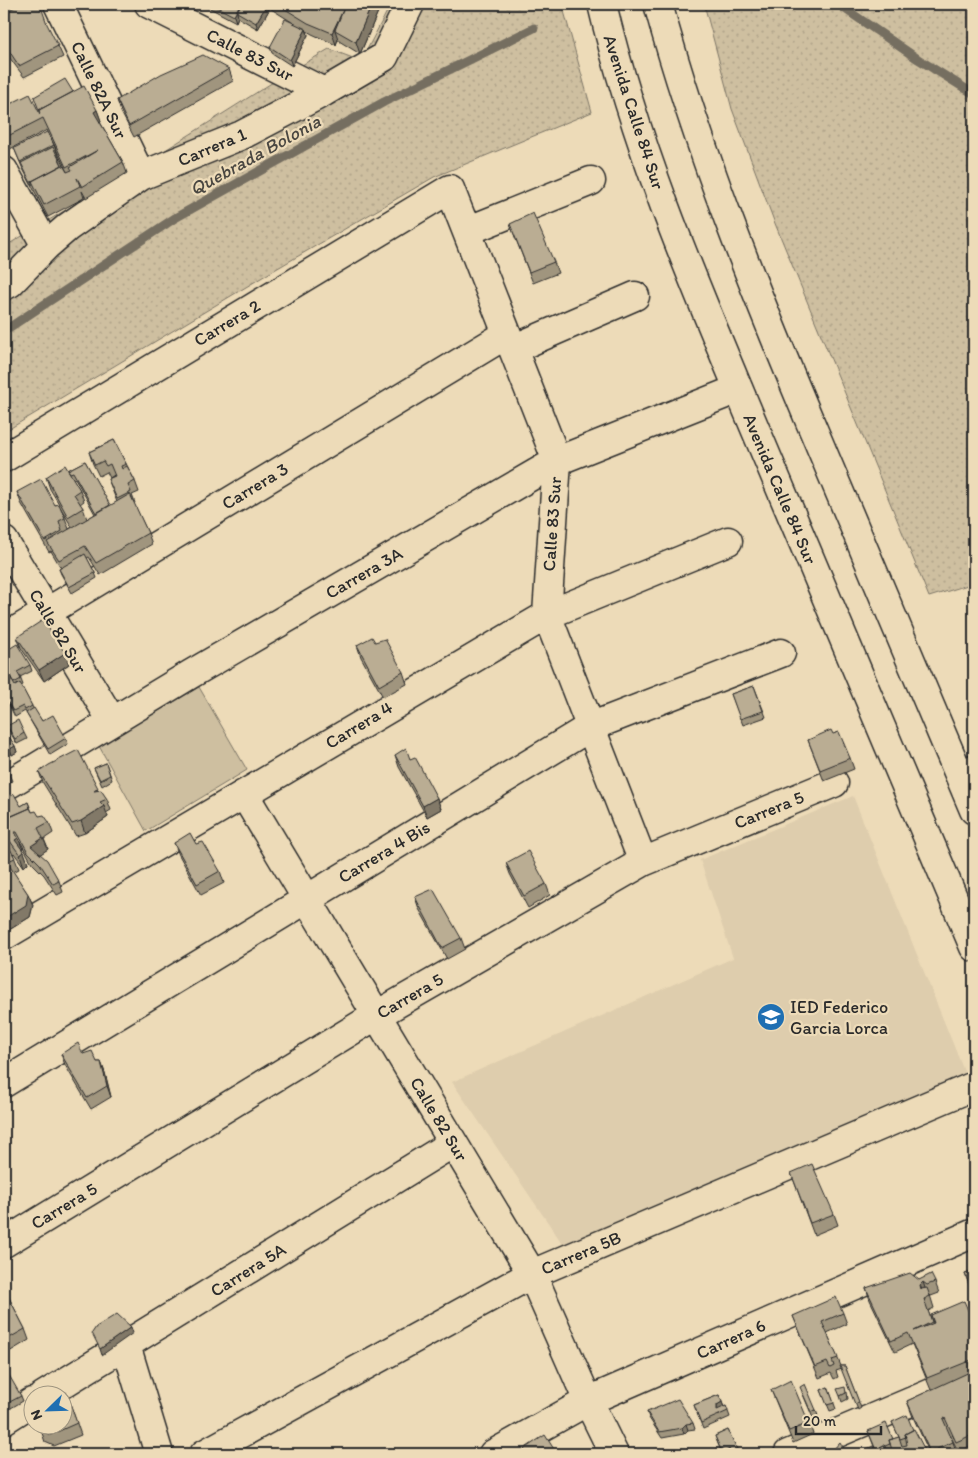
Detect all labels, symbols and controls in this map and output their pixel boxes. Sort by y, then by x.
street label: Calle 83 Sur [203,24,298,87]
street label: Avenida Calle 84 Sur [599,32,670,193]
street label: Calle 82A Sur [66,38,132,143]
water label: Quebrada Bolonia [186,109,325,200]
street label: Carrera 1 [174,123,250,171]
street label: Carrera 2 [190,294,265,351]
street label: Avenida Calle 84 Sur [738,410,822,568]
street label: Carrera 3 [218,457,292,514]
street label: Calle 83 Sur [538,475,566,572]
street label: Carrera 3A [322,542,407,604]
street label: Calle 82 Sur [24,585,92,678]
street label: Carrera 4 [321,696,397,754]
street label: Carrera 5 [731,786,807,834]
street label: Carrera 4 Bis [334,816,434,888]
street label: Carrera 5 [373,968,447,1024]
place label: IED Federico Garcia Lorca [790,996,888,1039]
school or university icon: IED Federico Garcia Lorca [756,1002,786,1032]
street label: Calle 82 Sur [405,1073,473,1166]
street label: Carrera 5 [27,1178,101,1234]
street label: Carrera 5B [538,1226,624,1280]
street label: Carrera 5A [206,1238,290,1302]
street label: Carrera 6 [693,1314,769,1364]
north arrow [22,1386,72,1436]
scale bar [796,1403,880,1435]
text: N [27,1407,46,1423]
text: 20 m [803,1412,837,1430]

